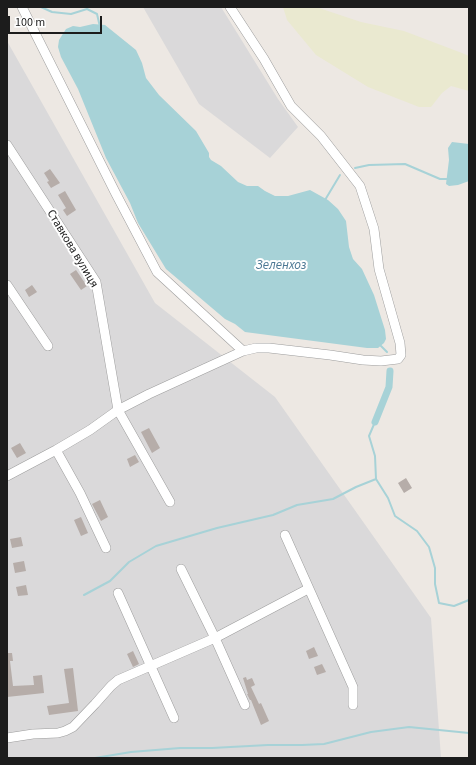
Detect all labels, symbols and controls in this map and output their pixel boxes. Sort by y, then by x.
scale bar [10,8,104,34]
text: 100 m [15,14,45,31]
street label: Ставкова вулиця [43,207,101,291]
water label: Зеленхоз [256,258,306,274]

